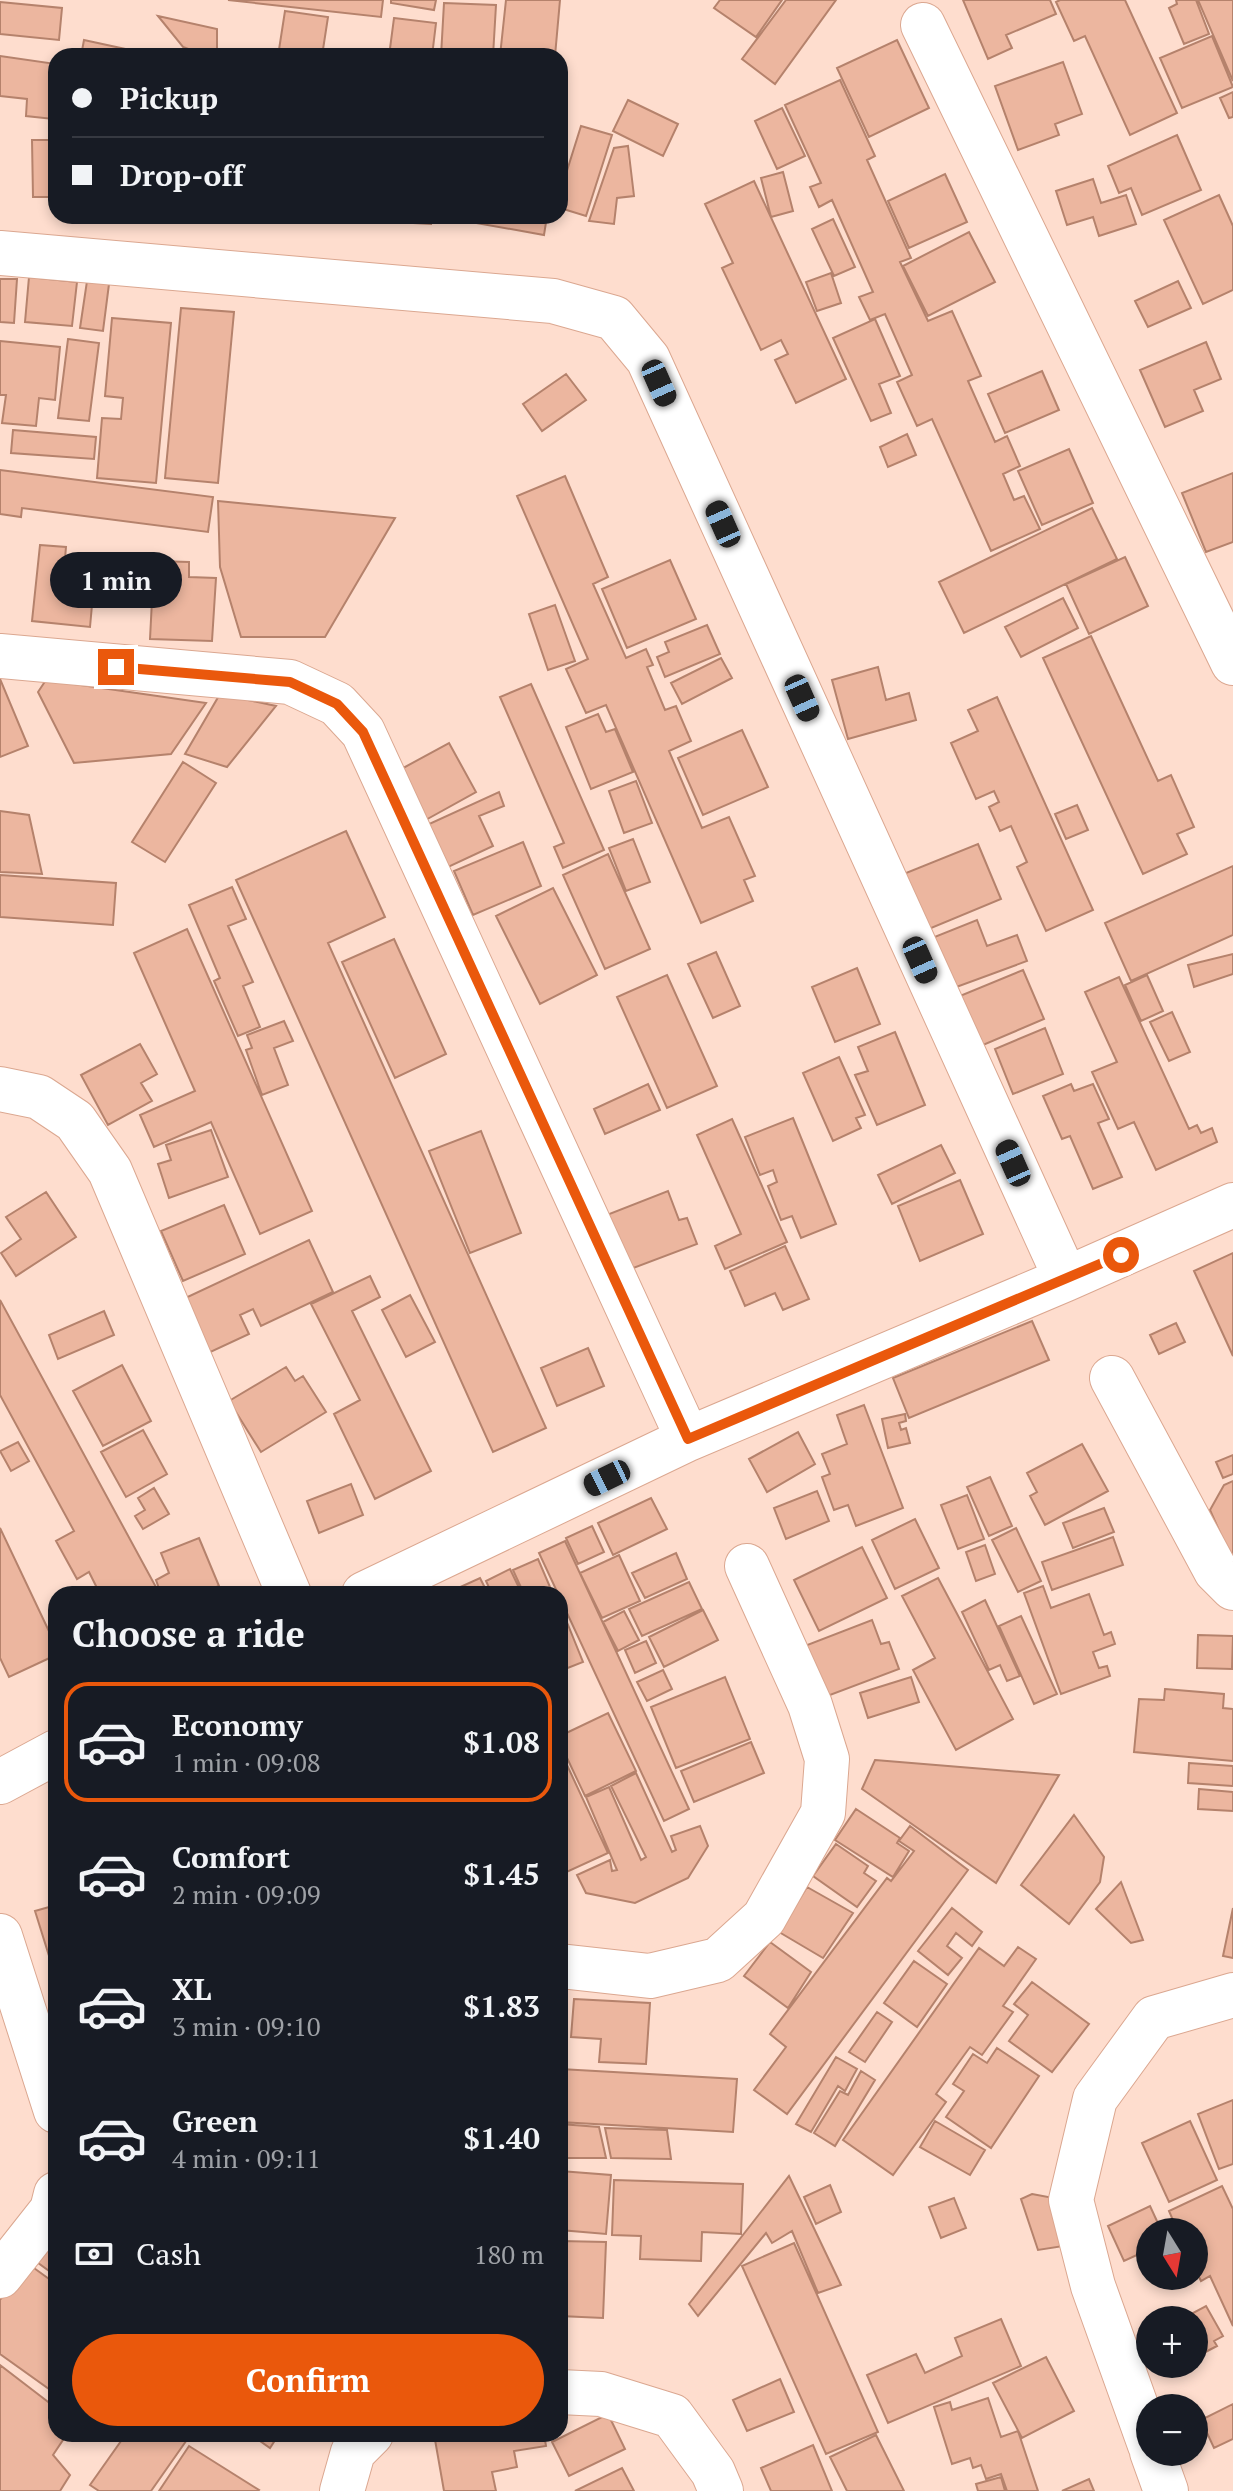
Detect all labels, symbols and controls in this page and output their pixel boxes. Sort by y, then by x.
text: Pickup [120,78,218,118]
text: Drop-off [120,155,244,195]
car [638,356,680,410]
car [702,497,744,551]
callout: 1 min [50,551,182,607]
text: 1 min [80,563,152,597]
route end [98,649,134,685]
car [781,671,823,725]
car [899,933,941,987]
car [992,1136,1034,1190]
route start [1103,1237,1139,1273]
car [580,1457,634,1499]
text: Choose a ride [72,1610,305,1657]
text: Economy [172,1705,303,1745]
icon: car [76,1706,148,1778]
text: $1.08 [463,1722,540,1762]
text: 1 min · 09:08 [172,1745,321,1779]
text: Comfort [172,1837,290,1877]
icon: car [76,1838,148,1910]
text: $1.45 [463,1854,540,1894]
text: 2 min · 09:09 [172,1877,321,1911]
text: XL [172,1969,211,2009]
icon: car [76,1970,148,2042]
text: $1.83 [463,1986,540,2026]
text: 3 min · 09:10 [172,2009,321,2043]
text: Green [172,2101,258,2141]
icon: car [76,2102,148,2174]
text: $1.40 [463,2118,540,2158]
text: 4 min · 09:11 [172,2141,321,2175]
north arrow [1136,2218,1208,2290]
map controls [1136,2218,1208,2466]
icon: cash [72,2232,116,2276]
text: Cash [136,2234,201,2274]
text: 180 m [474,2237,544,2271]
button: + [1136,2306,1208,2378]
button: Confirm [72,2334,544,2426]
button: − [1136,2394,1208,2466]

